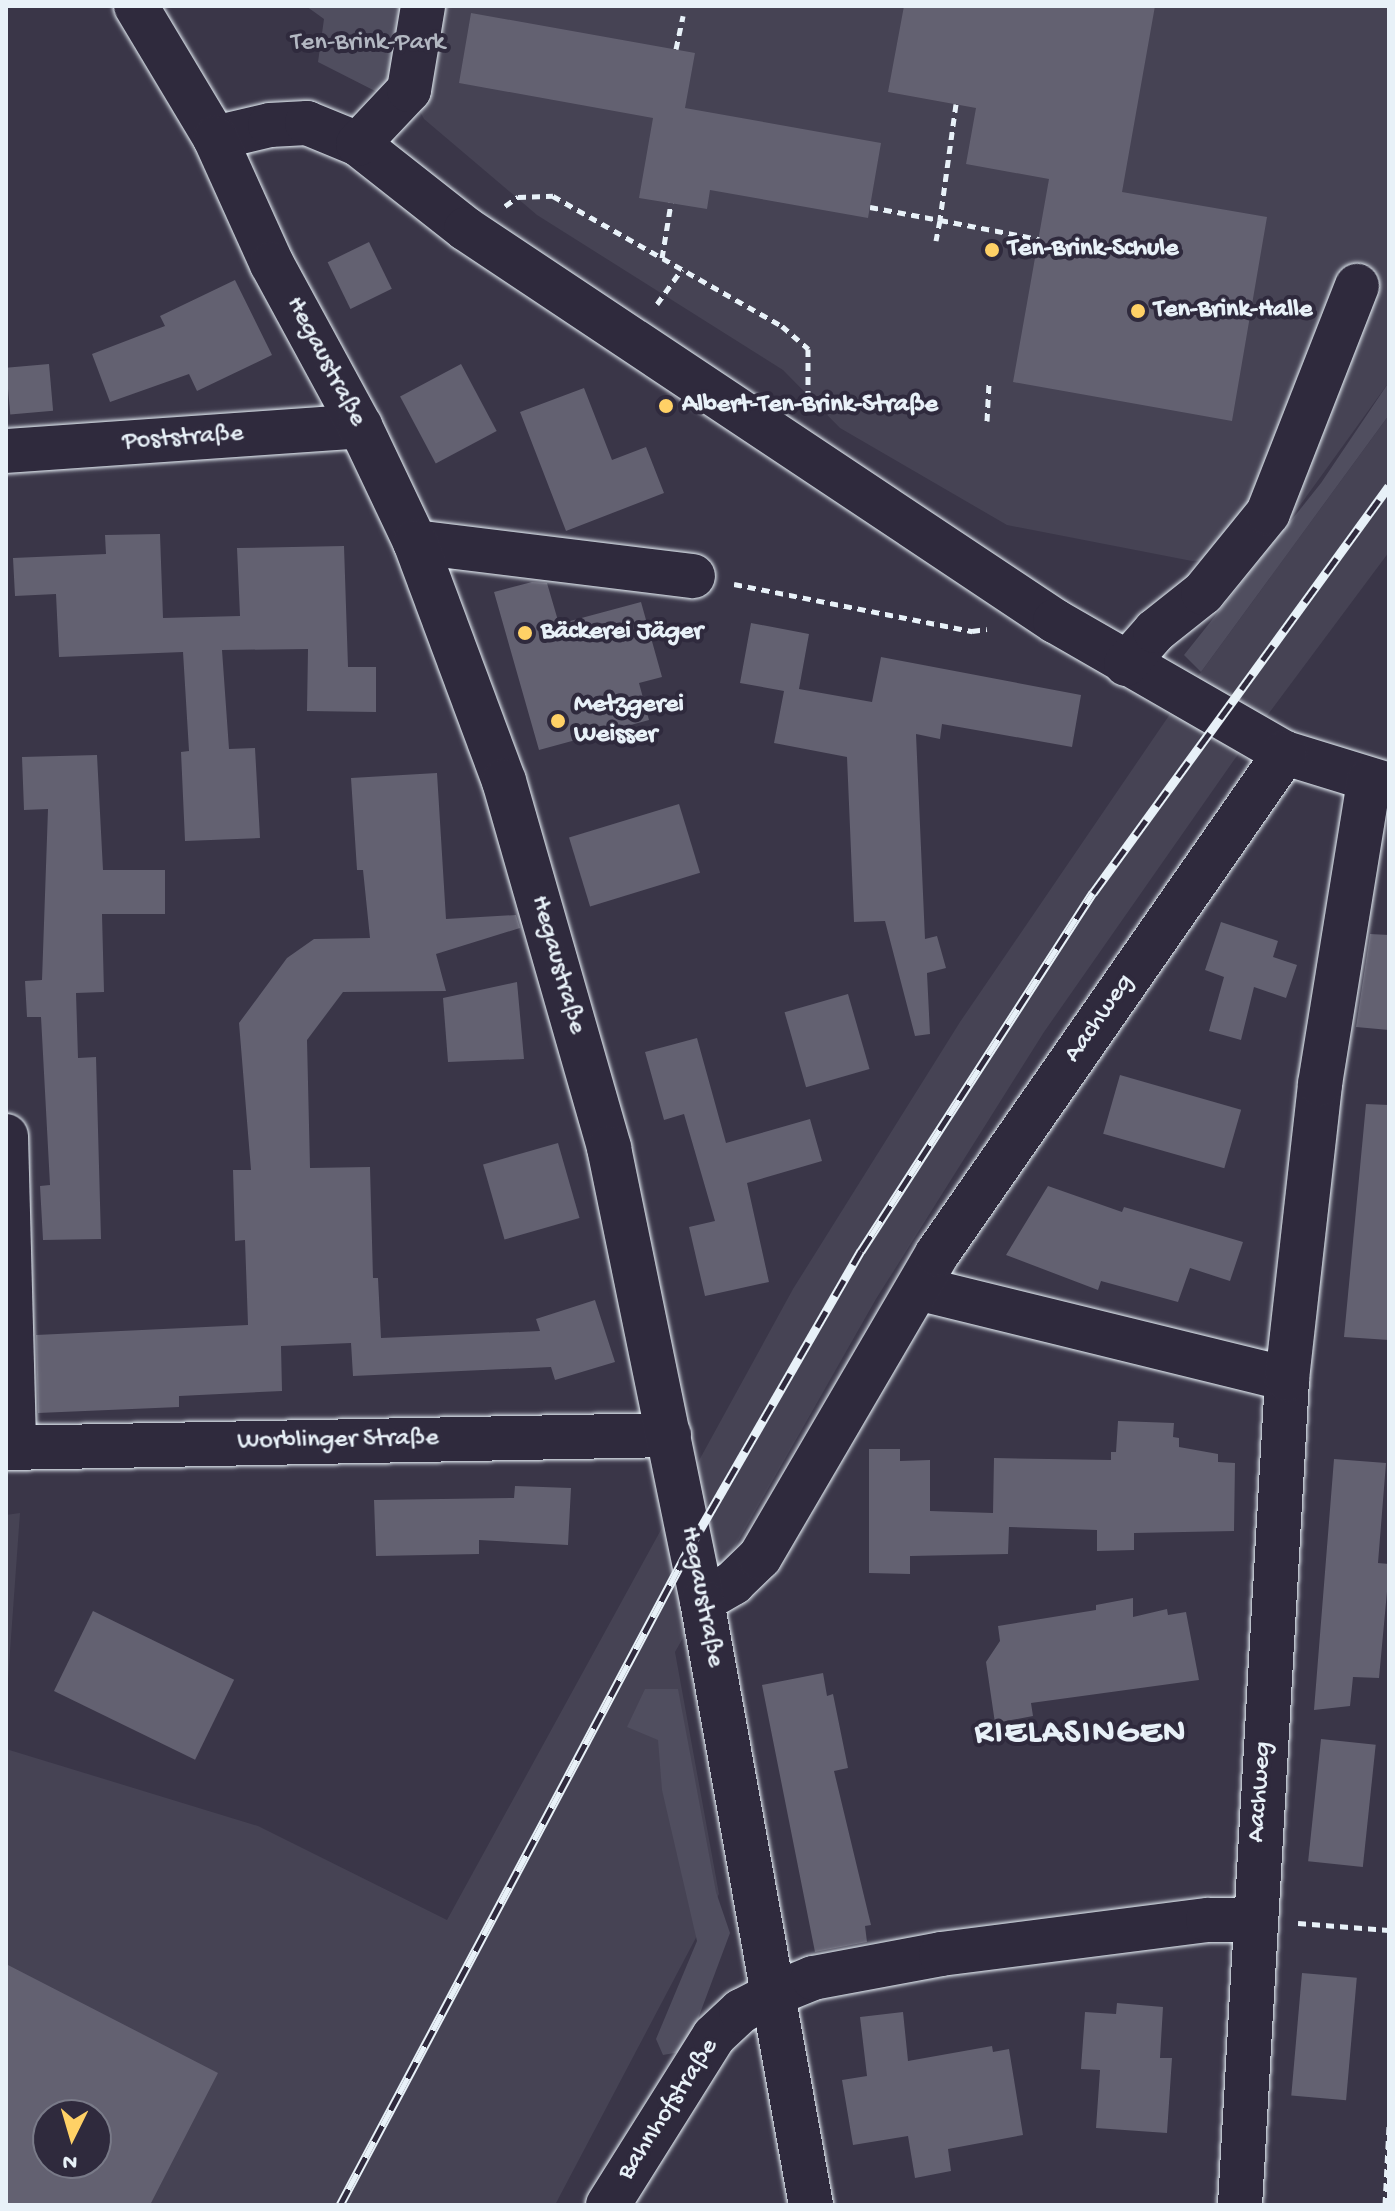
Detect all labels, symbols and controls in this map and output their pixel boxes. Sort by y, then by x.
park label: Ten-Brink-Park [291,28,445,60]
place label: Ten-Brink-Schule [1008,234,1178,266]
marker: Ten-Brink-Schule [983,241,1001,259]
street label: Hegaustraße [278,292,372,432]
place label: Ten-Brink-Halle [1154,295,1312,327]
marker: Ten-Brink-Halle [1129,302,1147,320]
place label: Albert-Ten-Brink-Straße [682,390,938,422]
marker: Albert-Ten-Brink-Straße [657,397,675,415]
street label: Poststraße [122,419,244,459]
place label: Bäckerei Jäger [541,617,703,649]
marker: Bäckerei Jäger [516,624,534,642]
place label: Metzgerei Weisser [574,690,684,752]
marker: Metzgerei Weisser [549,712,567,730]
street label: Hegaustraße [522,892,592,1038]
street label: Aachweg [1058,969,1142,1069]
street label: Worblinger Straße [237,1424,439,1458]
street label: Hegaustraße [672,1524,730,1670]
district label: RIELASINGEN [975,1715,1187,1755]
street label: Aachweg [1242,1741,1280,1843]
street label: Bahnhofstraße [612,2033,726,2187]
north arrow [32,2099,112,2179]
text: N [62,2147,78,2174]

